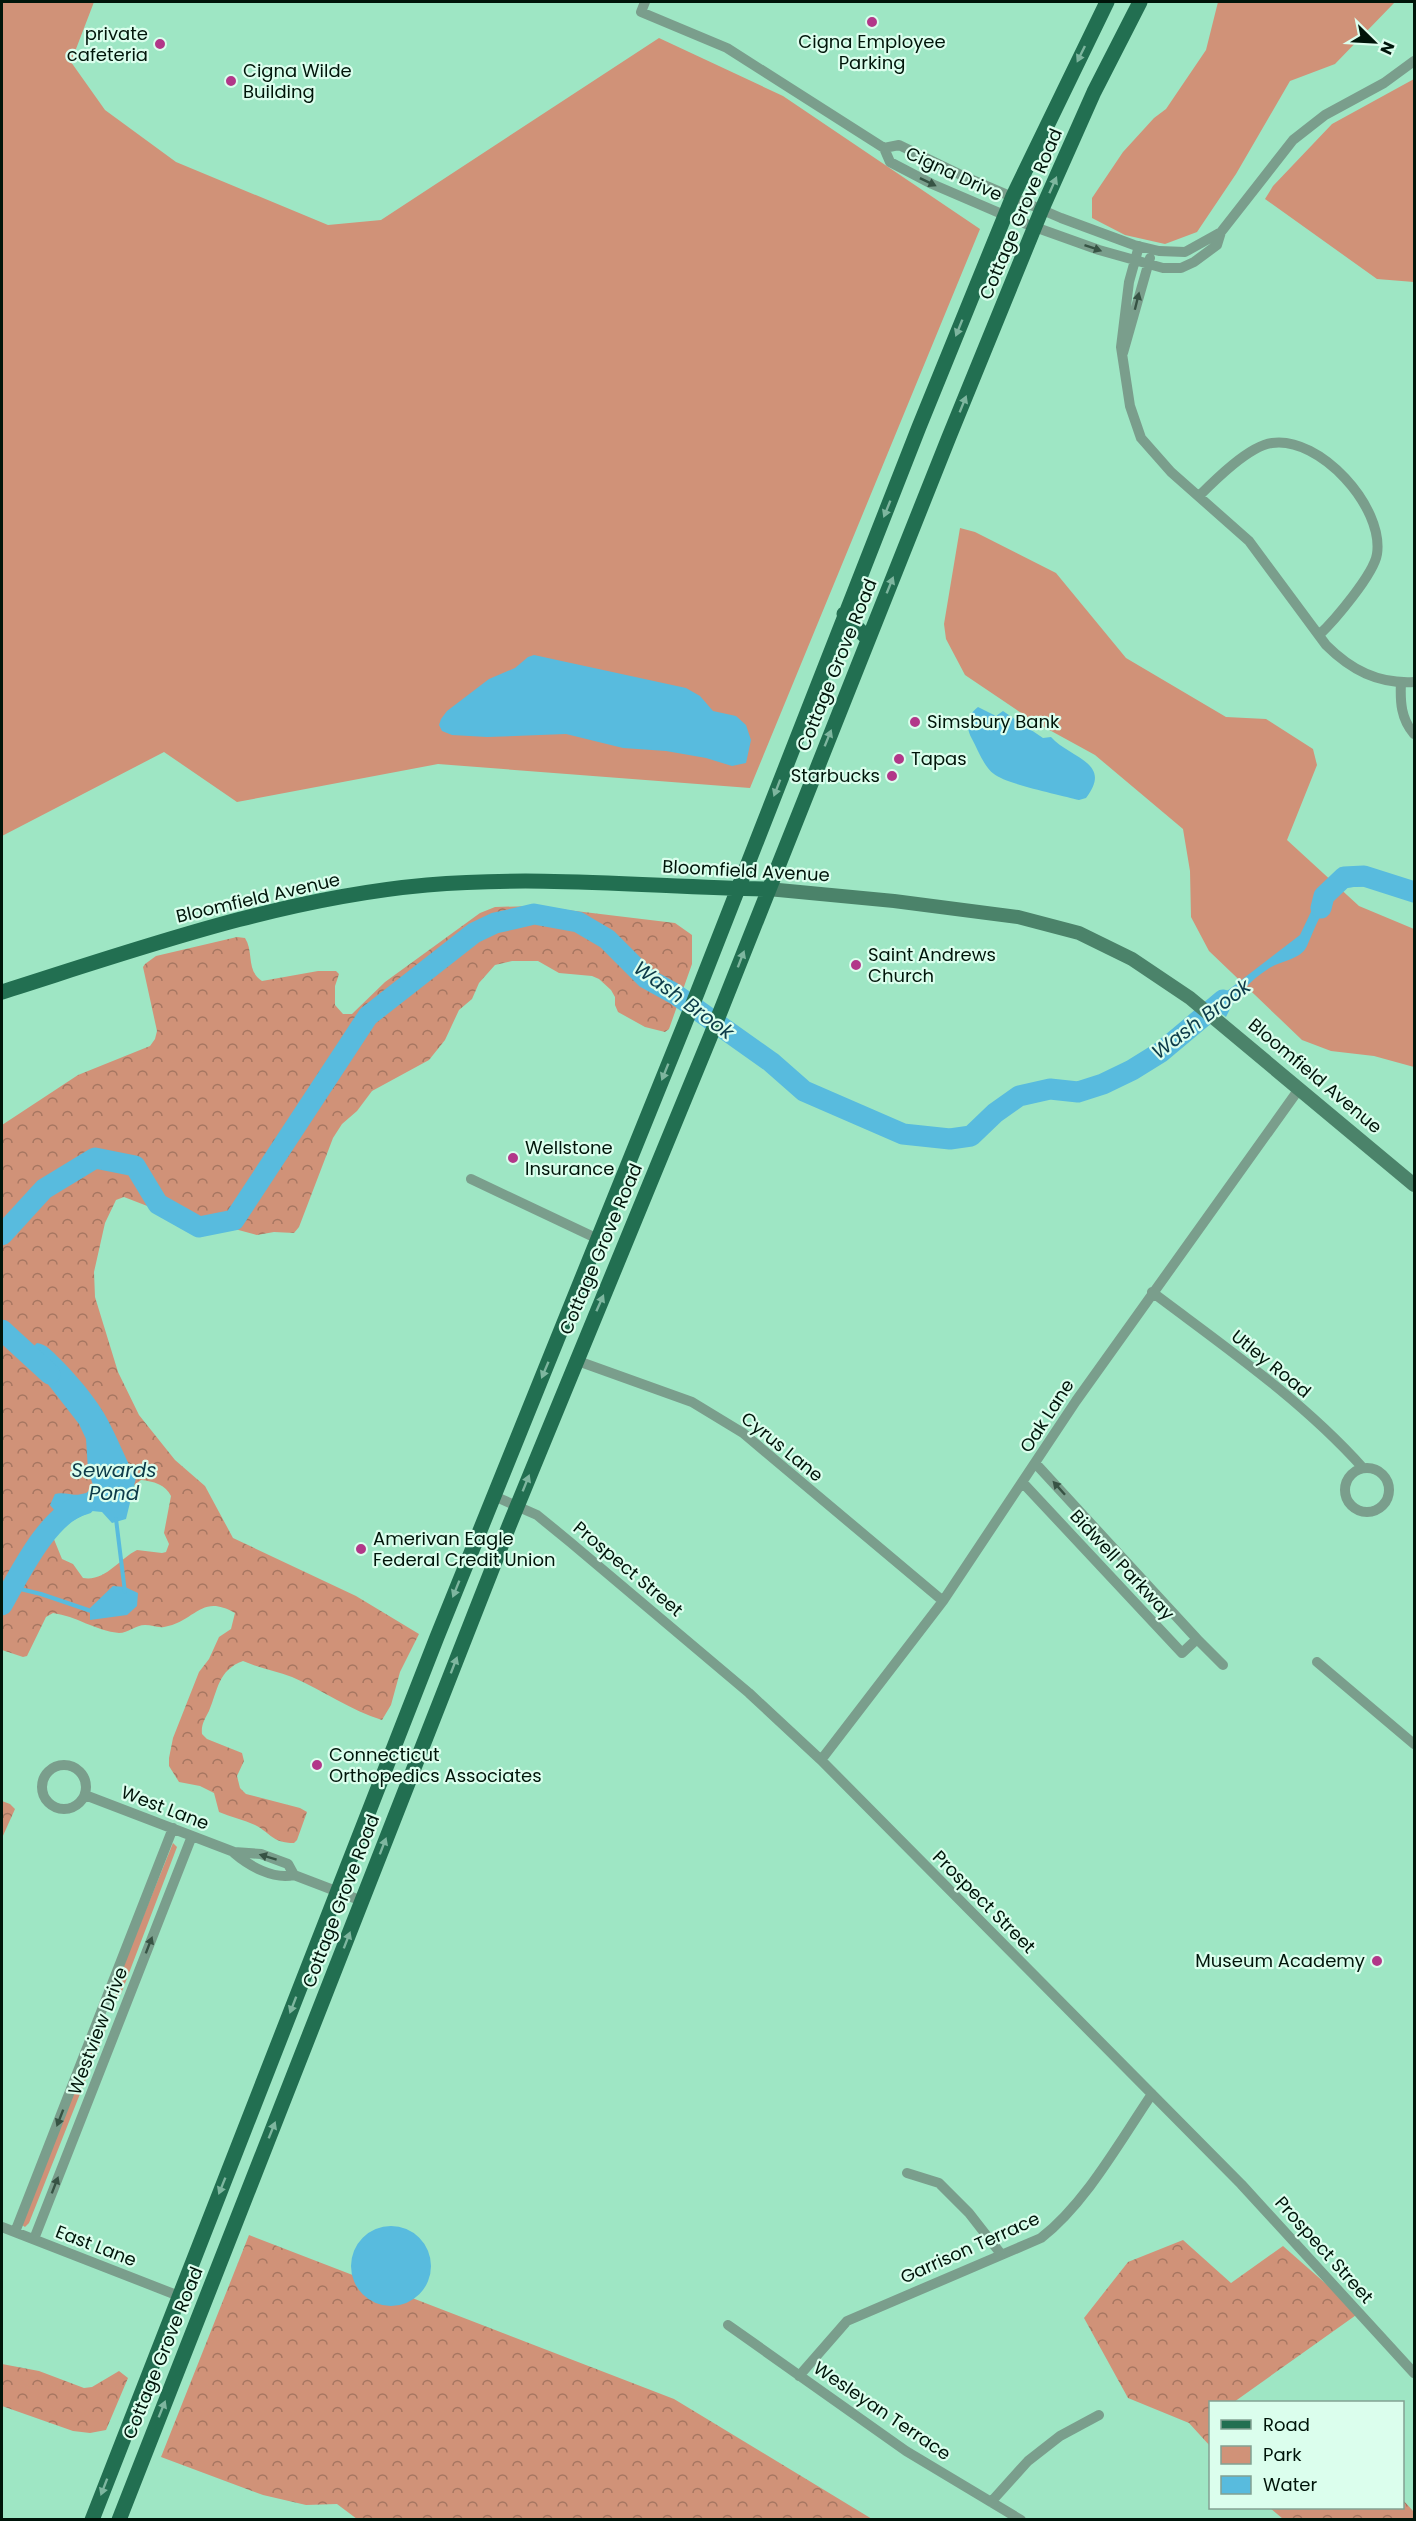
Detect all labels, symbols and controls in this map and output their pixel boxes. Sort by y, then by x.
north arrow [1344,12,1404,72]
marker: Cigna Employee Parking [865,15,879,29]
place label: private cafeteria [67,21,148,67]
place label: Cigna Employee Parking [798,29,946,75]
marker: private cafeteria [153,37,167,51]
text: N [1374,38,1400,58]
one-way arrow [1076,45,1085,62]
place label: Cigna Wilde Building [243,58,352,104]
marker: Cigna Wilde Building [224,74,238,88]
street label: Cottage Grove Road [973,124,1068,303]
street label: Cigna Drive [902,140,1007,207]
one-way arrow [1048,175,1058,193]
one-way arrow [920,177,937,186]
one-way arrow [1084,244,1102,253]
one-way arrow [1133,292,1143,311]
one-way arrow [954,319,963,337]
one-way arrow [959,395,968,413]
one-way arrow [881,500,891,518]
street label: Cottage Grove Road [790,575,883,755]
one-way arrow [885,575,895,593]
place label: Simsbury Bank [927,709,1060,734]
marker: Simsbury Bank [908,715,922,729]
one-way arrow [824,728,834,746]
place label: Tapas [911,746,967,771]
marker: Tapas [892,752,906,766]
place label: Starbucks [791,763,880,788]
marker: Starbucks [885,769,899,783]
one-way arrow [772,779,781,797]
street label: Bloomfield Avenue [662,854,830,887]
street label: Bloomfield Avenue [173,866,342,929]
place label: Saint Andrews Church [868,942,996,988]
one-way arrow [737,950,746,968]
water label: Wash Brook [628,954,741,1047]
marker: Saint Andrews Church [849,958,863,972]
water label: Wash Brook [1146,971,1258,1066]
street label: Bloomfield Avenue [1243,1012,1388,1139]
one-way arrow [660,1064,670,1082]
place label: Wellstone Insurance [525,1135,614,1181]
marker: Wellstone Insurance [506,1151,520,1165]
street label: Cottage Grove Road [553,1159,648,1338]
one-way arrow [596,1294,606,1312]
street label: Utley Road [1226,1324,1316,1404]
one-way arrow [540,1361,550,1379]
street label: Oak Lane [1013,1374,1080,1457]
street label: Cyrus Lane [736,1406,829,1488]
water label: Sewards Pond [71,1456,157,1507]
one-way arrow [521,1474,531,1492]
one-way arrow [1052,1482,1066,1496]
street label: Bidwell Parkway [1065,1504,1180,1625]
street label: Prospect Street [568,1515,689,1622]
place label: Amerivan Eagle Federal Credit Union [373,1526,556,1572]
marker: Amerivan Eagle Federal Credit Union [354,1542,368,1556]
one-way arrow [451,1580,460,1598]
one-way arrow [450,1655,460,1673]
place label: Connecticut Orthopedics Associates [329,1742,542,1788]
marker: Connecticut Orthopedics Associates [310,1758,324,1772]
street label: West Lane [118,1779,213,1836]
street label: Cottage Grove Road [296,1810,385,1991]
one-way arrow [379,1837,389,1855]
street label: Prospect Street [927,1845,1041,1959]
one-way arrow [259,1852,277,1861]
one-way arrow [343,1931,352,1949]
one-way arrow [144,1935,154,1953]
place label: Museum Academy [1195,1948,1365,1973]
marker: Museum Academy [1370,1954,1384,1968]
street label: Westview Drive [62,1963,133,2098]
one-way arrow [288,1996,298,2014]
one-way arrow [55,2109,65,2127]
one-way arrow [268,2121,278,2139]
one-way arrow [51,2176,60,2194]
one-way arrow [217,2178,227,2196]
street label: Prospect Street [1269,2191,1379,2309]
street label: Garrison Terrace [896,2206,1043,2289]
street label: East Lane [52,2219,140,2272]
street label: Cottage Grove Road [116,2263,209,2443]
street label: Wesleyan Terrace [809,2355,956,2466]
one-way arrow [157,2400,167,2418]
legend [1209,2401,1404,2509]
text: Road [1263,2412,1310,2437]
text: Park [1263,2442,1302,2467]
text: Water [1263,2472,1317,2497]
one-way arrow [99,2478,109,2496]

